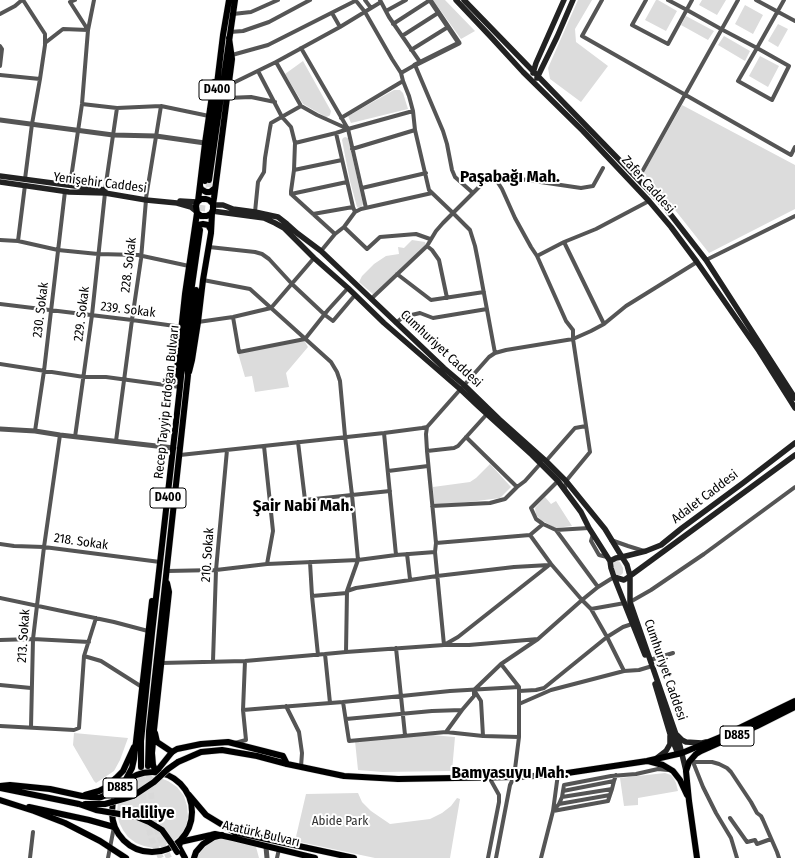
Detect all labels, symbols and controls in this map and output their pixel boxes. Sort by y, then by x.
road number: D400 [199,80,235,100]
street label: Zafer Caddesi [618,153,678,217]
district label: Paşabağı Mah. [460,167,560,187]
street label: Yenişehir Caddesi [52,170,148,196]
street label: 228. Sokak [118,237,140,293]
street label: 230. Sokak [30,281,52,339]
street label: 229. Sokak [71,286,93,342]
street label: 239. Sokak [100,299,156,321]
street label: Cumhuriyet Caddesi [397,307,485,391]
street label: Recep Tayyip Erdoğan Bulvarı [151,324,183,480]
street label: Adalet Caddesi [669,467,741,527]
road number: D400 [150,488,186,508]
district label: Şair Nabi Mah. [253,496,353,516]
street label: 210. Sokak [198,527,218,583]
street label: 218. Sokak [53,530,109,554]
street label: 213. Sokak [14,609,34,663]
street label: Cumhuriyet Caddesi [640,617,690,723]
road number: D885 [720,726,754,746]
district label: Bamyasuyu Mah. [451,763,569,783]
road number: D885 [103,778,137,798]
district label: Haliliye [121,803,175,823]
park label: Abide Park [312,813,368,829]
street label: Atatürk Bulvarı [221,818,301,850]

